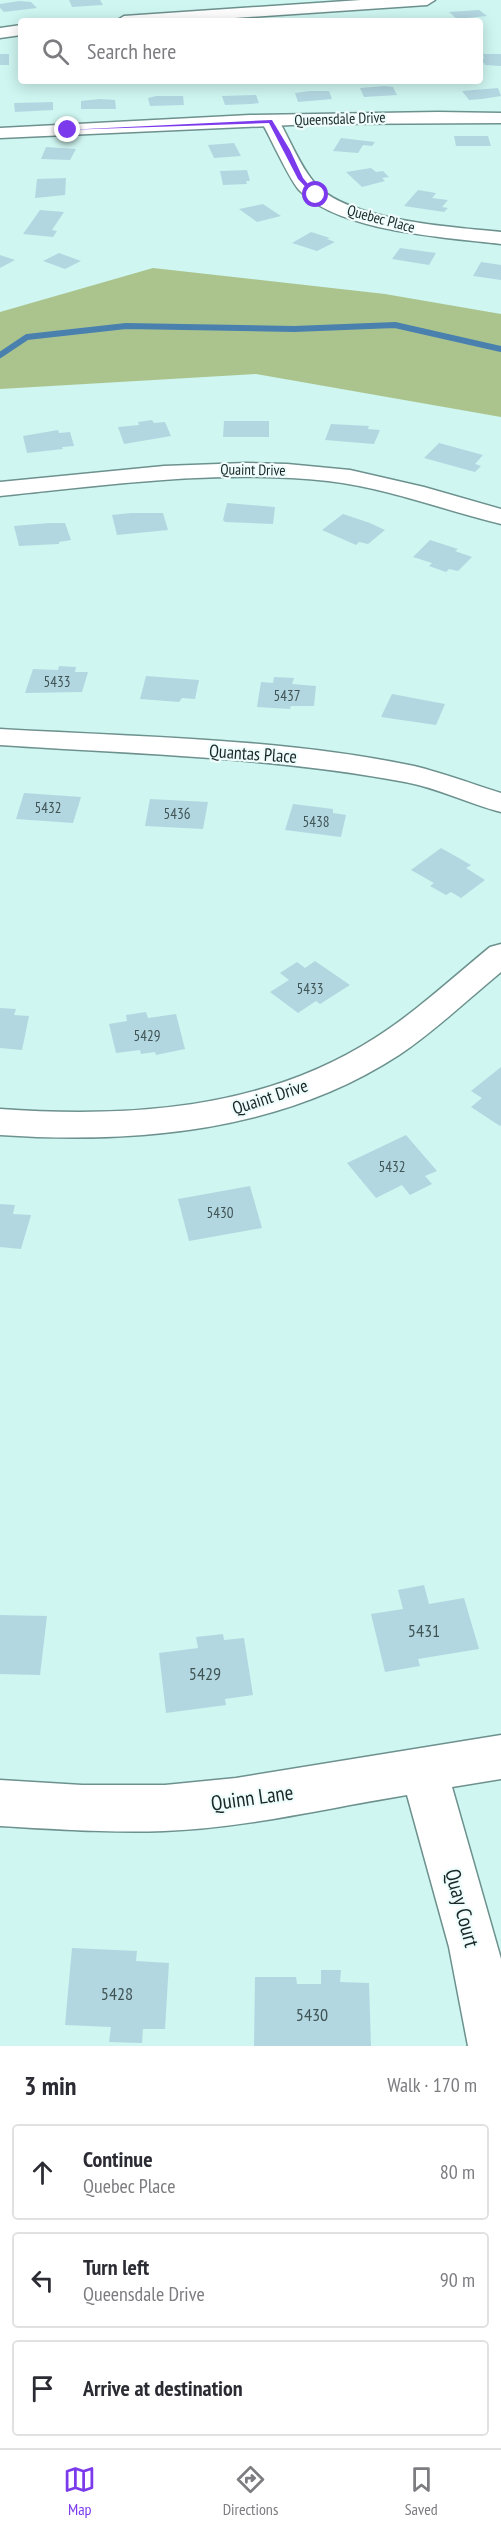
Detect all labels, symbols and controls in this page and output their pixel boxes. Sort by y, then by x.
search box [18,18,483,84]
icon: search [39,35,72,68]
text: Search here [87,37,176,65]
street label: Queensdale Drive [294,107,386,130]
route end [54,116,80,142]
route start [302,181,328,207]
street label: Quebec Place [345,200,417,237]
street label: Quaint Drive [220,459,286,480]
house number: 5433 [43,672,71,691]
house number: 5437 [273,686,301,705]
street label: Quantas Place [208,739,298,768]
house number: 5432 [34,798,62,817]
house number: 5436 [163,804,191,823]
house number: 5438 [302,812,330,831]
house number: 5433 [296,979,324,998]
house number: 5429 [133,1026,161,1045]
street label: Quaint Drive [229,1074,311,1120]
house number: 5432 [378,1157,406,1176]
house number: 5430 [206,1203,234,1222]
house number: 5431 [408,1619,440,1642]
house number: 5429 [189,1662,221,1685]
street label: Quinn Lane [209,1778,295,1817]
street label: Quay Court [439,1866,486,1950]
house number: 5428 [101,1982,133,2005]
house number: 5430 [296,2003,328,2026]
text: 3 min [24,2069,77,2102]
text: Walk · 170 m [387,2072,477,2098]
text: Continue [83,2145,153,2173]
icon: ahead [26,2156,59,2189]
text: 80 m [440,2159,475,2185]
text: Quebec Place [83,2173,175,2199]
text: Turn left [83,2253,149,2281]
icon: left [26,2264,59,2297]
text: 90 m [440,2267,475,2293]
text: Queensdale Drive [83,2281,205,2307]
icon: arrive [26,2372,59,2405]
text: Arrive at destination [83,2374,243,2402]
tab: Map [63,2463,96,2519]
tab: Directions [223,2463,278,2519]
tab: Saved [405,2463,438,2519]

